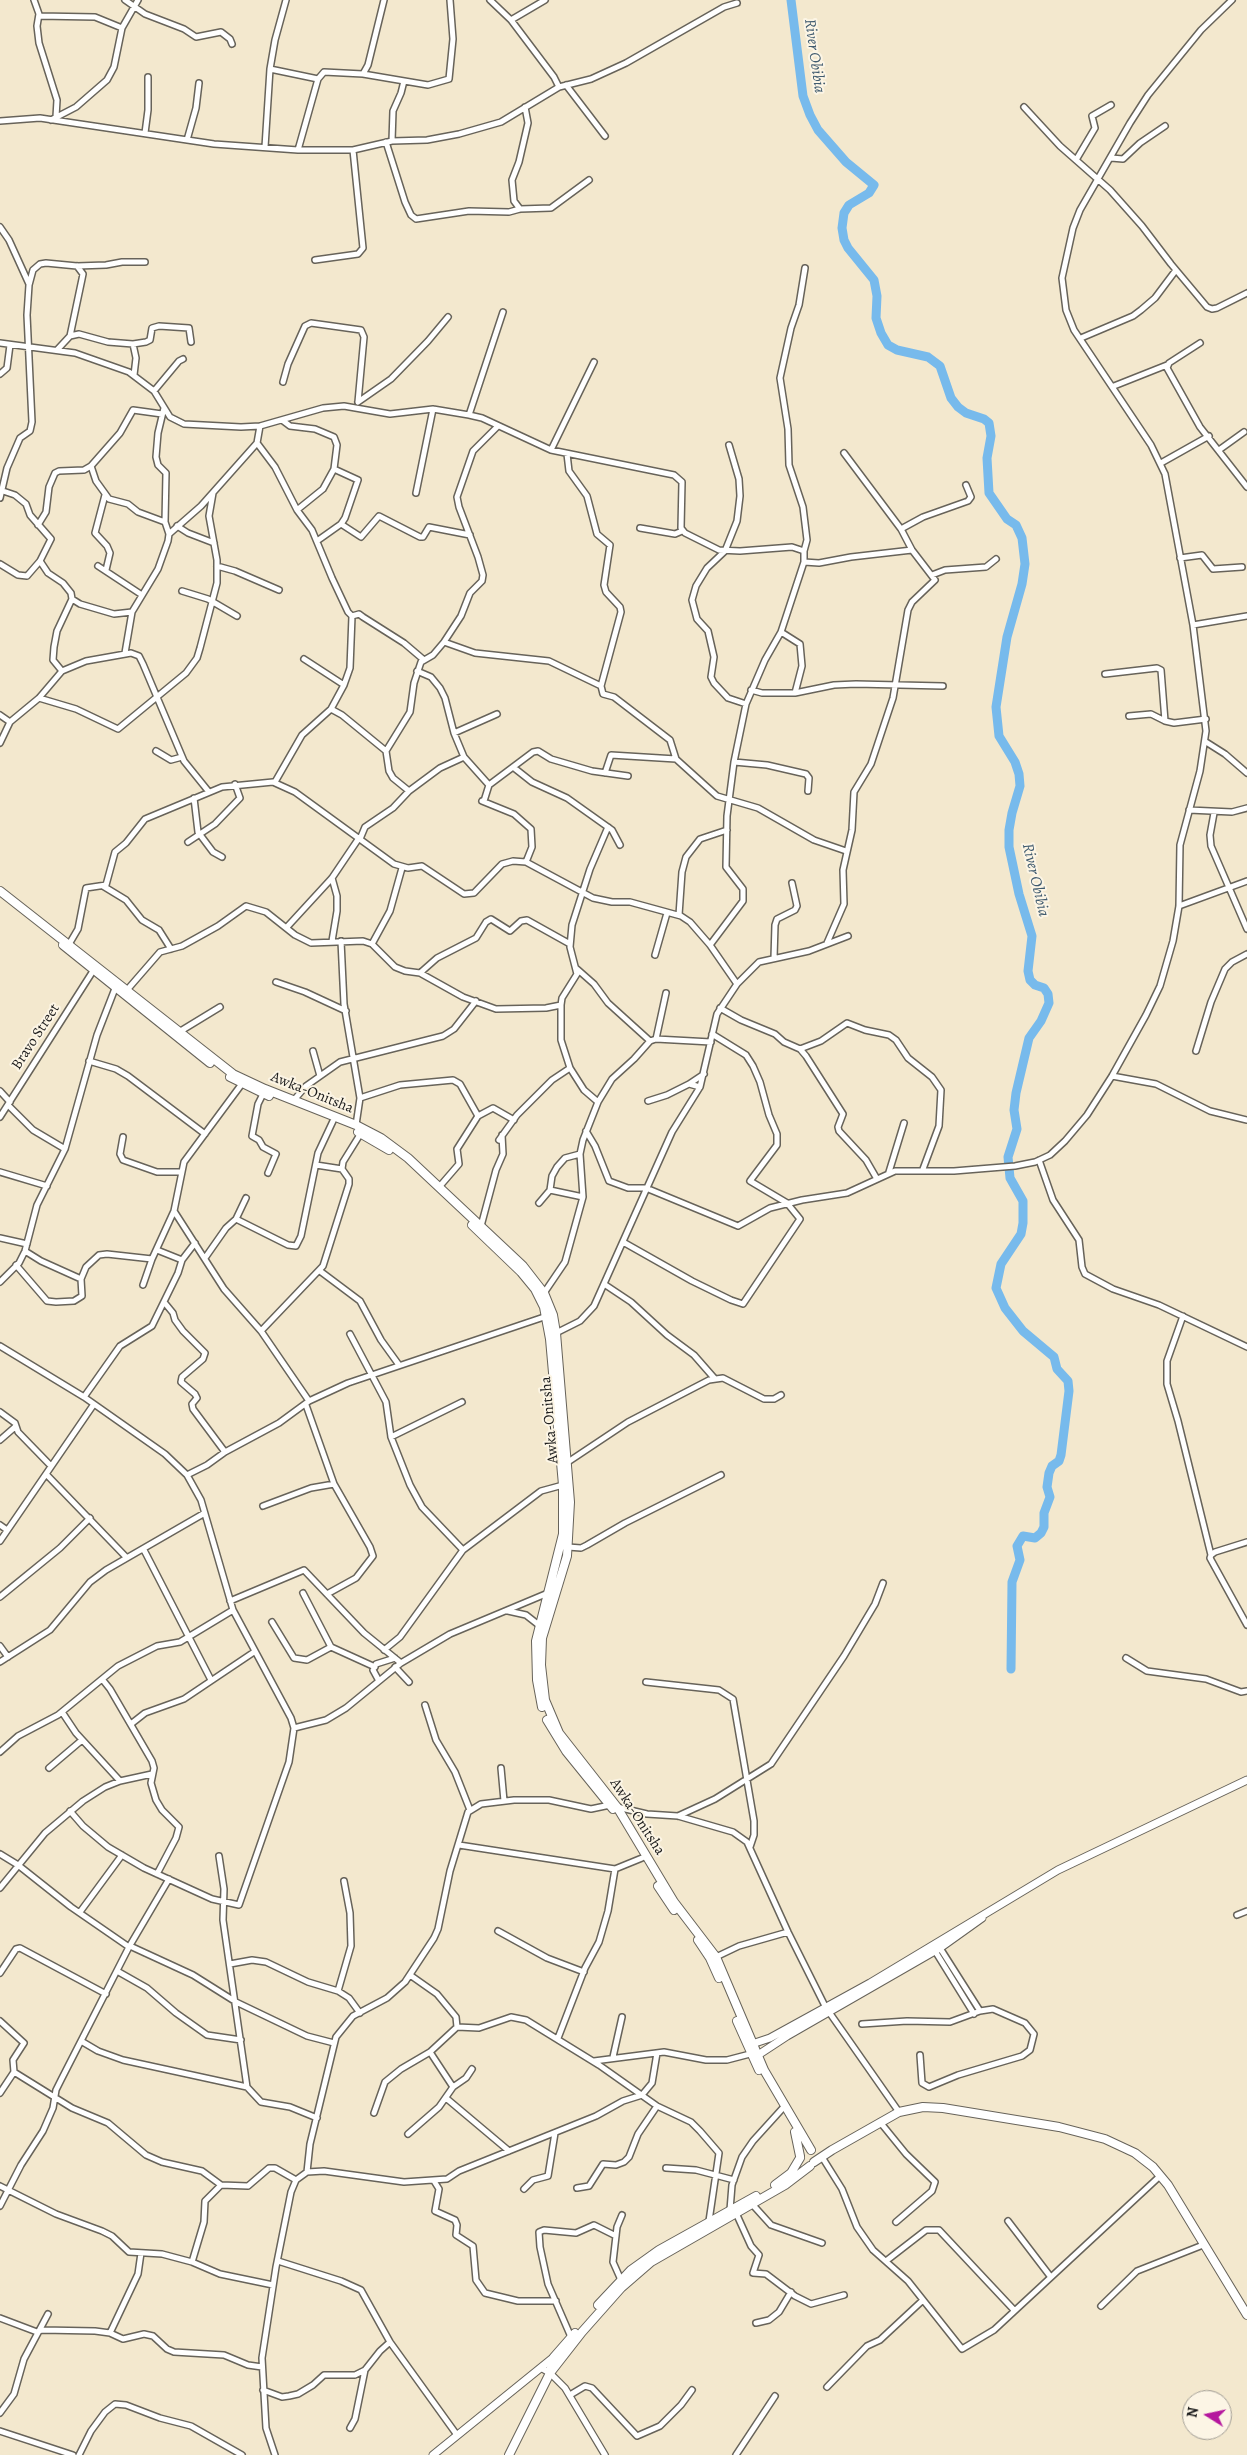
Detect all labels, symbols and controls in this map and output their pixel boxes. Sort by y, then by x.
water label: River Obibia [799,18,829,94]
water label: River Obibia [1017,841,1053,919]
street label: Bravo Street [8,1001,64,1073]
street label: Awka-Onitsha [268,1068,356,1118]
street label: Awka-Onitsha [537,1376,563,1464]
street label: Awka-Onitsha [606,1775,668,1859]
north arrow [1182,2390,1232,2440]
text: N [1182,2406,1203,2419]

